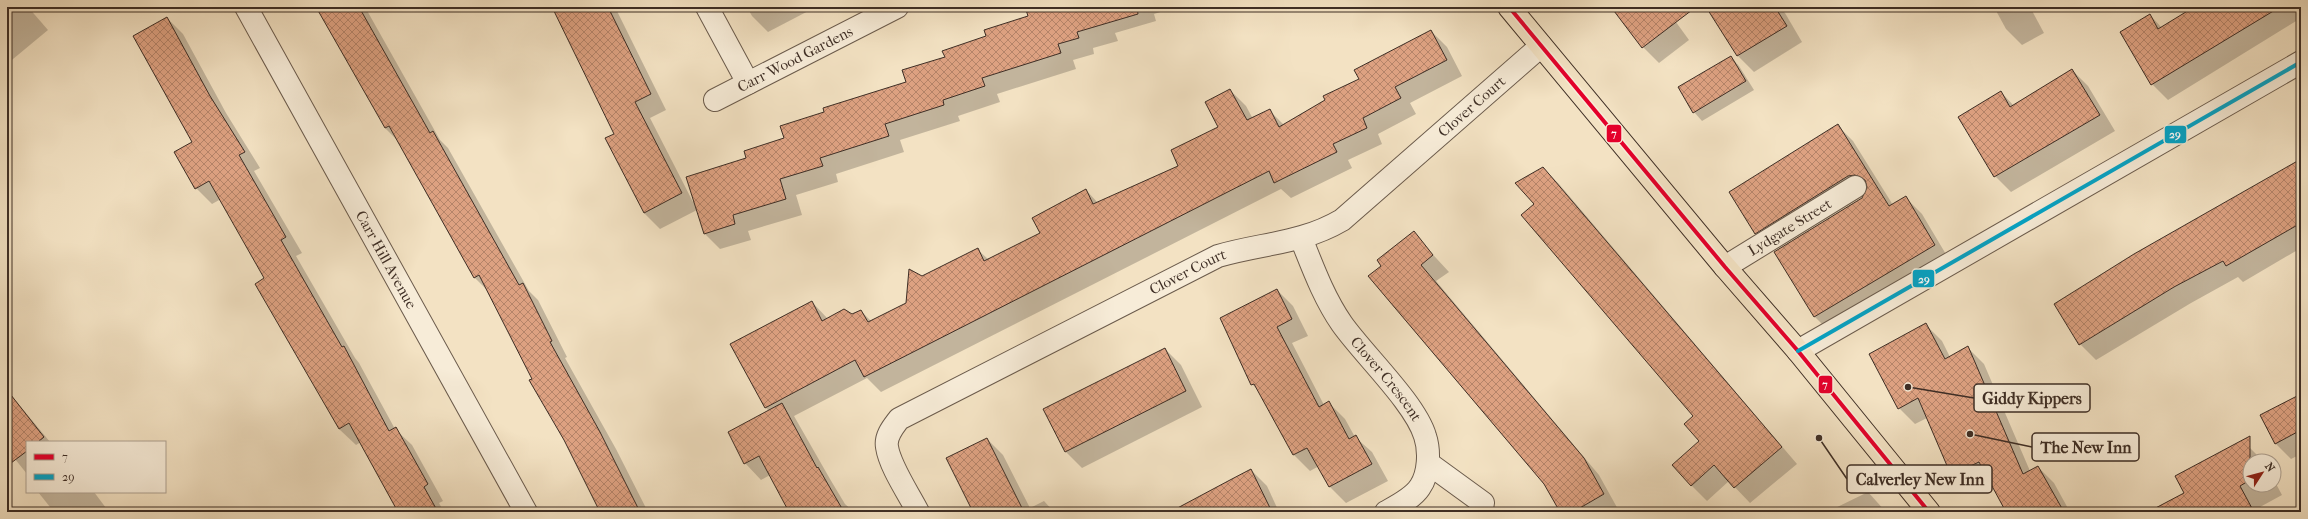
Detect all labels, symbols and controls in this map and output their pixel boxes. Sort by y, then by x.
street label: Carr Wood Gardens [734,22,856,96]
street label: Clover Court [1434,72,1510,141]
line badge: 7 [1606,124,1622,143]
line badge: 29 [2164,125,2187,144]
text: 7 [1610,127,1617,140]
text: 29 [2169,128,2181,141]
street label: Lydgate Street [1745,194,1835,260]
street label: Carr Hill Avenue [352,208,421,312]
street label: Clover Court [1146,245,1229,298]
line badge: 29 [1912,269,1935,288]
text: 29 [1918,273,1930,286]
street label: Clover Crescent [1347,333,1426,425]
line badge: 7 [1818,375,1833,394]
text: 7 [1821,378,1828,391]
callout: Giddy Kippers [1974,384,2090,412]
text: Giddy Kippers [1982,389,2082,409]
callout: The New Inn [2032,433,2139,461]
text: The New Inn [2039,438,2132,457]
legend [26,441,166,493]
text: 7 [62,450,68,464]
north arrow [2242,453,2282,493]
text: N [2262,460,2278,475]
callout: Calverley New Inn [1847,465,1992,493]
text: 29 [62,470,74,484]
text: Calverley New Inn [1856,470,1985,490]

